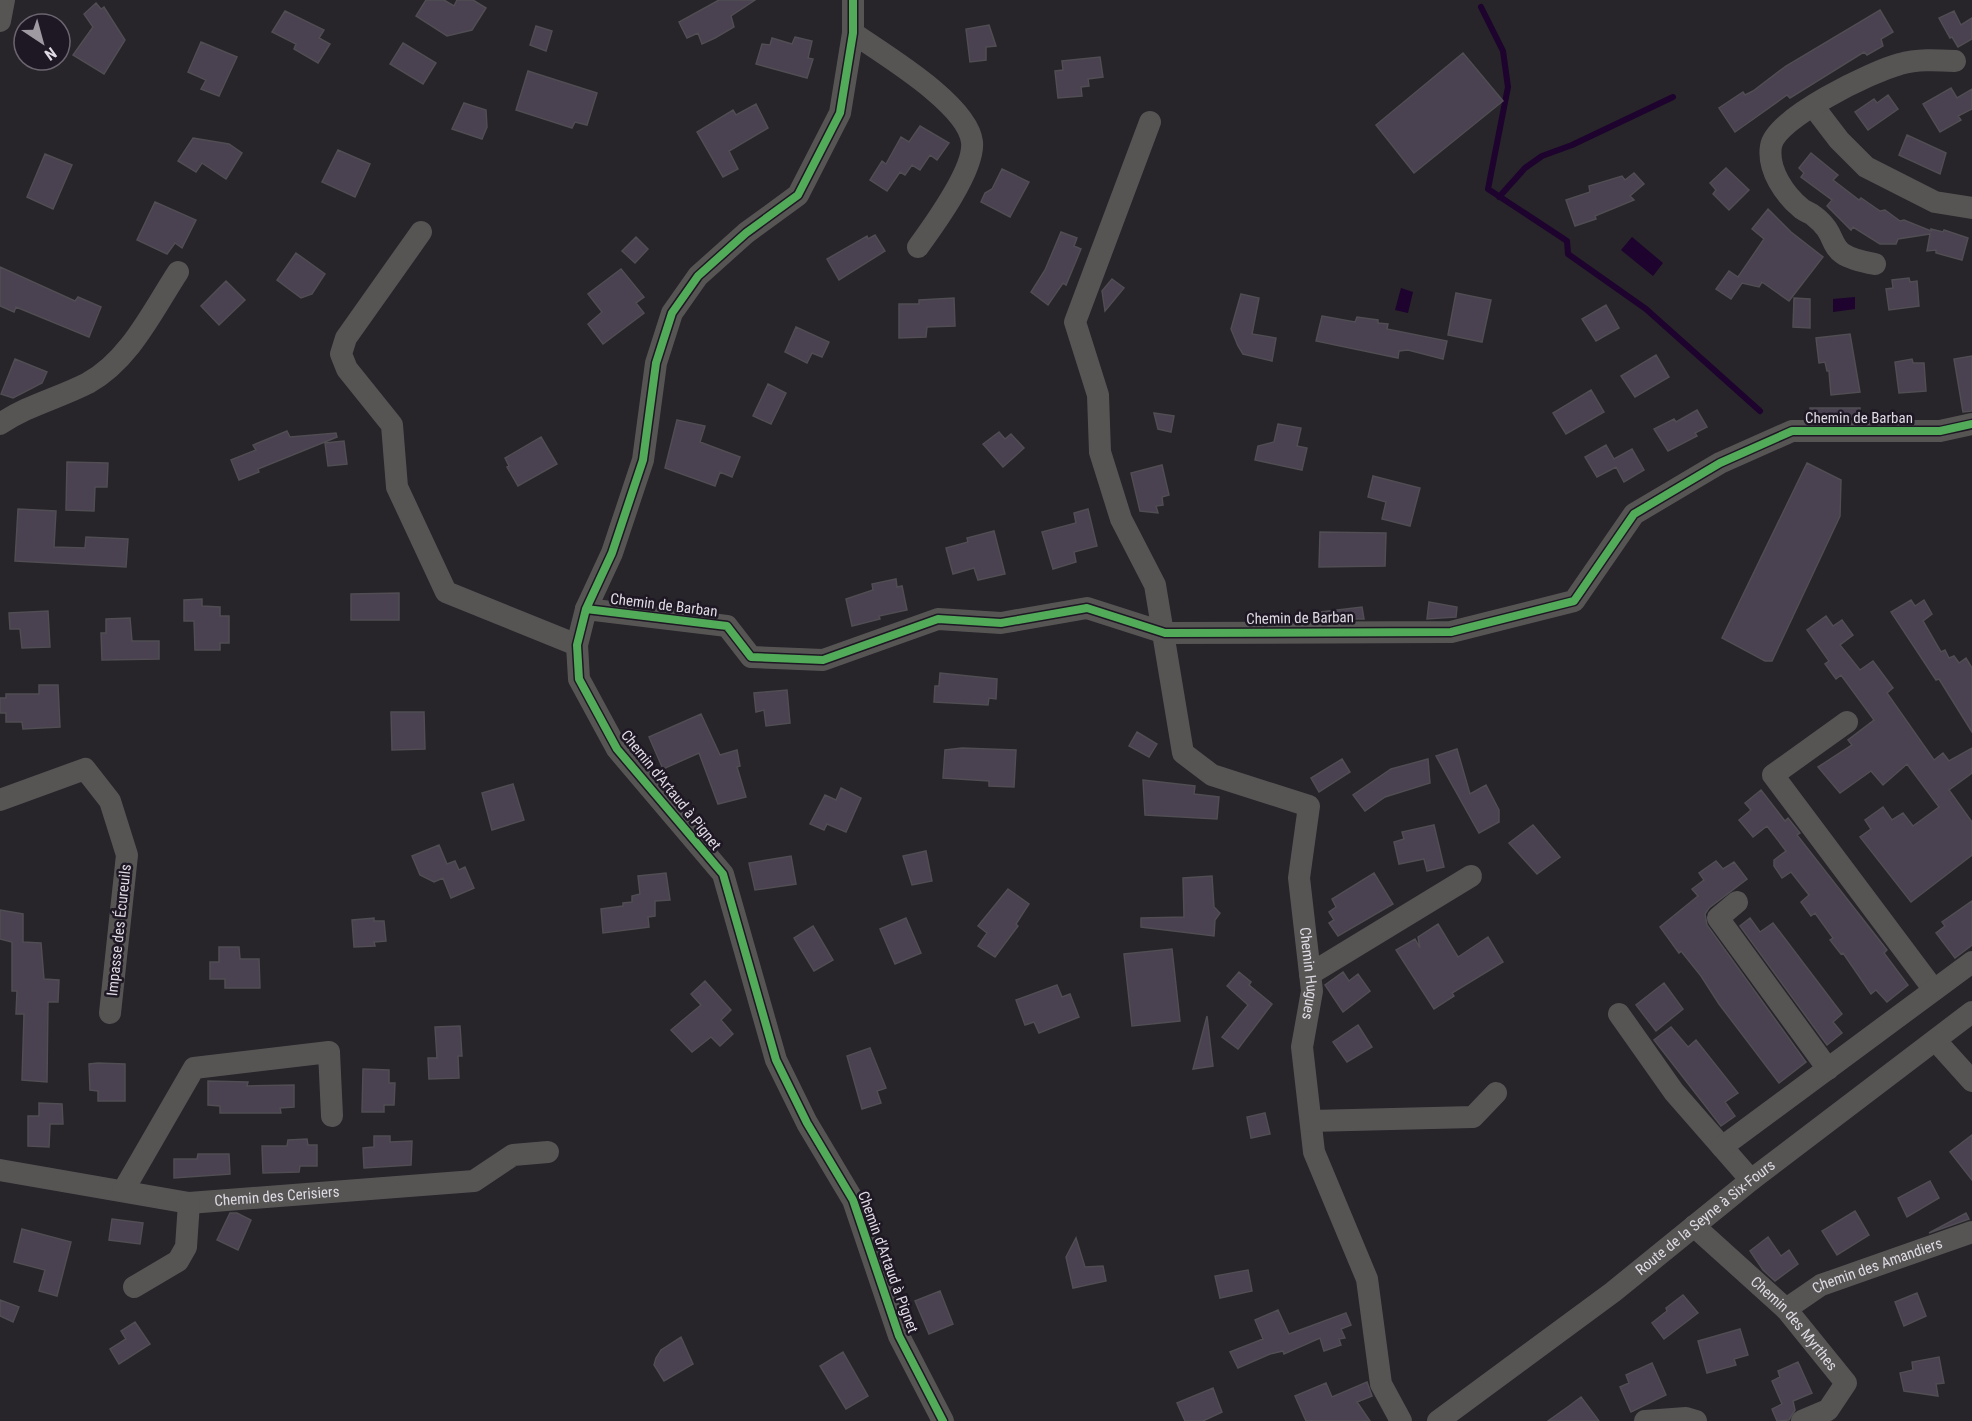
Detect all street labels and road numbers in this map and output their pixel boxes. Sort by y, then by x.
street label: Chemin de Barban [1805,409,1913,427]
street label: Chemin de Barban [609,589,719,621]
street label: Chemin de Barban [1246,608,1354,628]
street label: Chemin d'Artaud à Pignet [617,726,725,854]
street label: Impasse des Écureuils [103,863,135,997]
street label: Chemin Hugues [1296,926,1321,1021]
street label: Route de la Seyne à Six-Fours [1632,1156,1779,1279]
street label: Chemin des Cerisiers [214,1182,340,1210]
street label: Chemin d'Artaud à Pignet [854,1189,922,1335]
street label: Chemin des Amandiers [1809,1234,1945,1297]
street label: Chemin des Myrthes [1747,1273,1841,1374]

